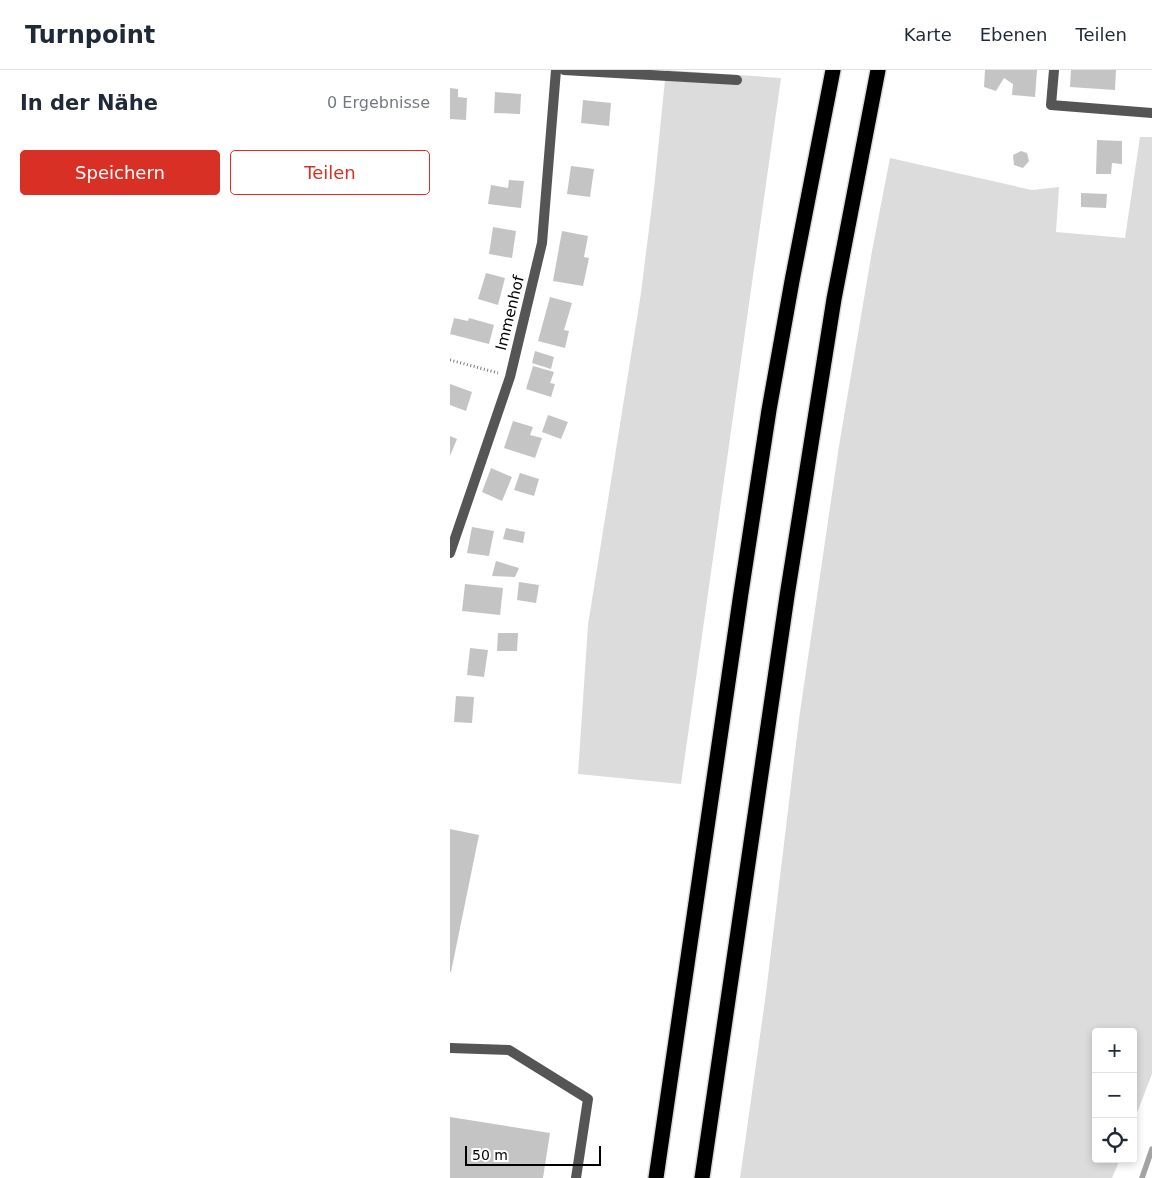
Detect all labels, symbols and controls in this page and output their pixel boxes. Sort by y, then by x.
text: Turnpoint [25,21,155,49]
text: Karte [904,24,952,45]
text: Ebenen [980,24,1048,45]
text: Teilen [1076,24,1127,45]
text: In der Nähe [20,91,158,115]
text: 0 Ergebnisse [327,93,430,112]
button: Speichern [20,150,220,195]
button: Teilen [230,150,430,195]
street label: Immenhof [492,273,528,352]
map controls [1092,1028,1137,1163]
button: + [1092,1028,1137,1073]
button: − [1092,1073,1137,1118]
button: locate [1092,1118,1137,1163]
scale bar [465,1143,601,1166]
text: 50 m [472,1147,508,1163]

